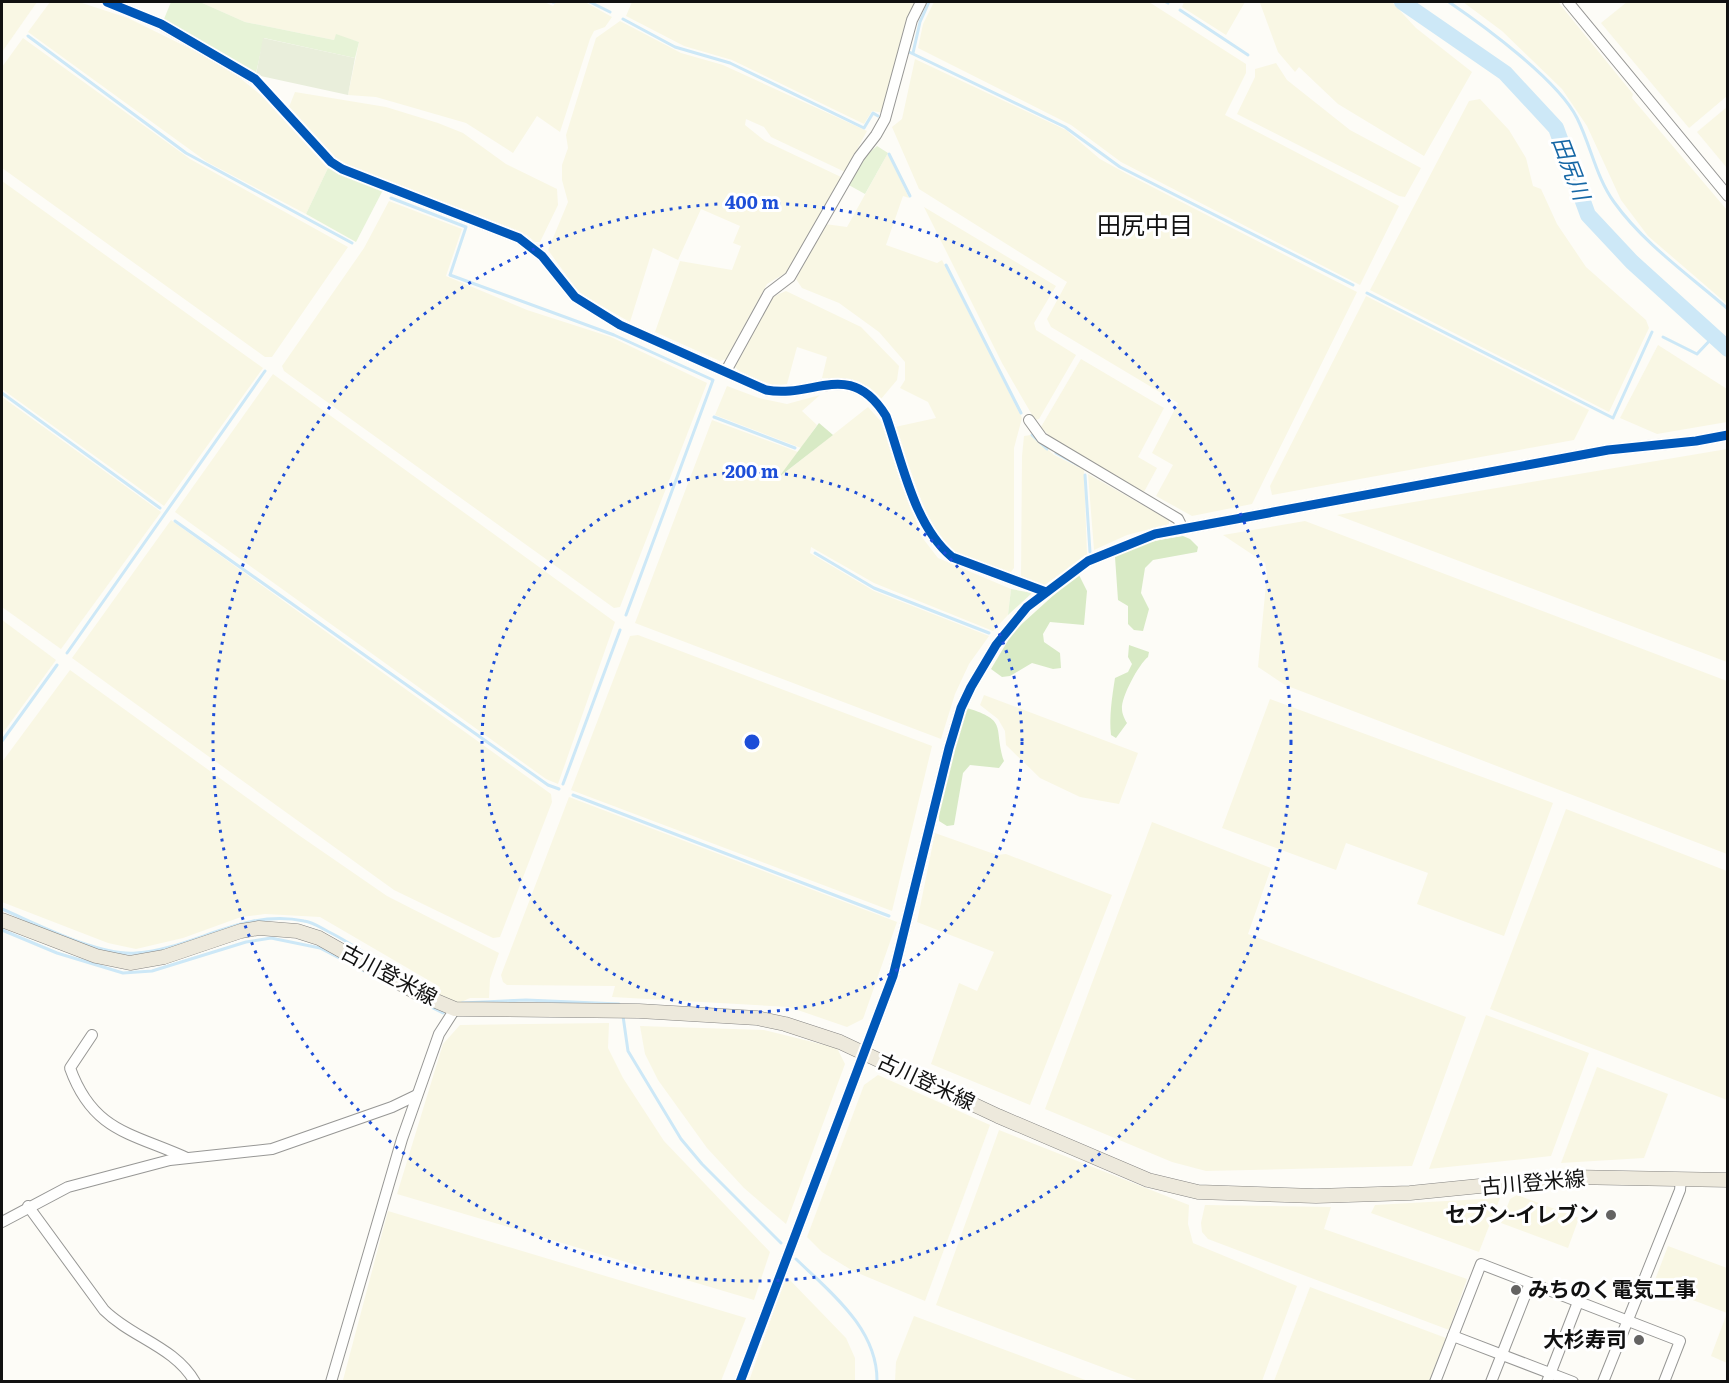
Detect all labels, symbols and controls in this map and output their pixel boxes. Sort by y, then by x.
water label: 田尻川 [1545,131,1600,206]
text: 400 m [725,188,779,215]
district label: 田尻中目 [1097,206,1193,241]
text: 200 m [725,457,779,484]
centre of rings [742,732,762,752]
street label: 古川登米線 [337,934,444,1011]
street label: 古川登米線 [873,1043,981,1116]
street label: 古川登米線 [1479,1160,1586,1201]
place label: セブン-イレブン [1445,1197,1599,1228]
marker: セブン-イレブン [1604,1208,1618,1222]
place label: みちのく電気工事 [1528,1272,1696,1303]
marker: みちのく電気工事 [1509,1283,1523,1297]
place label: 大杉寿司 [1543,1322,1627,1353]
marker: 大杉寿司 [1632,1333,1646,1347]

